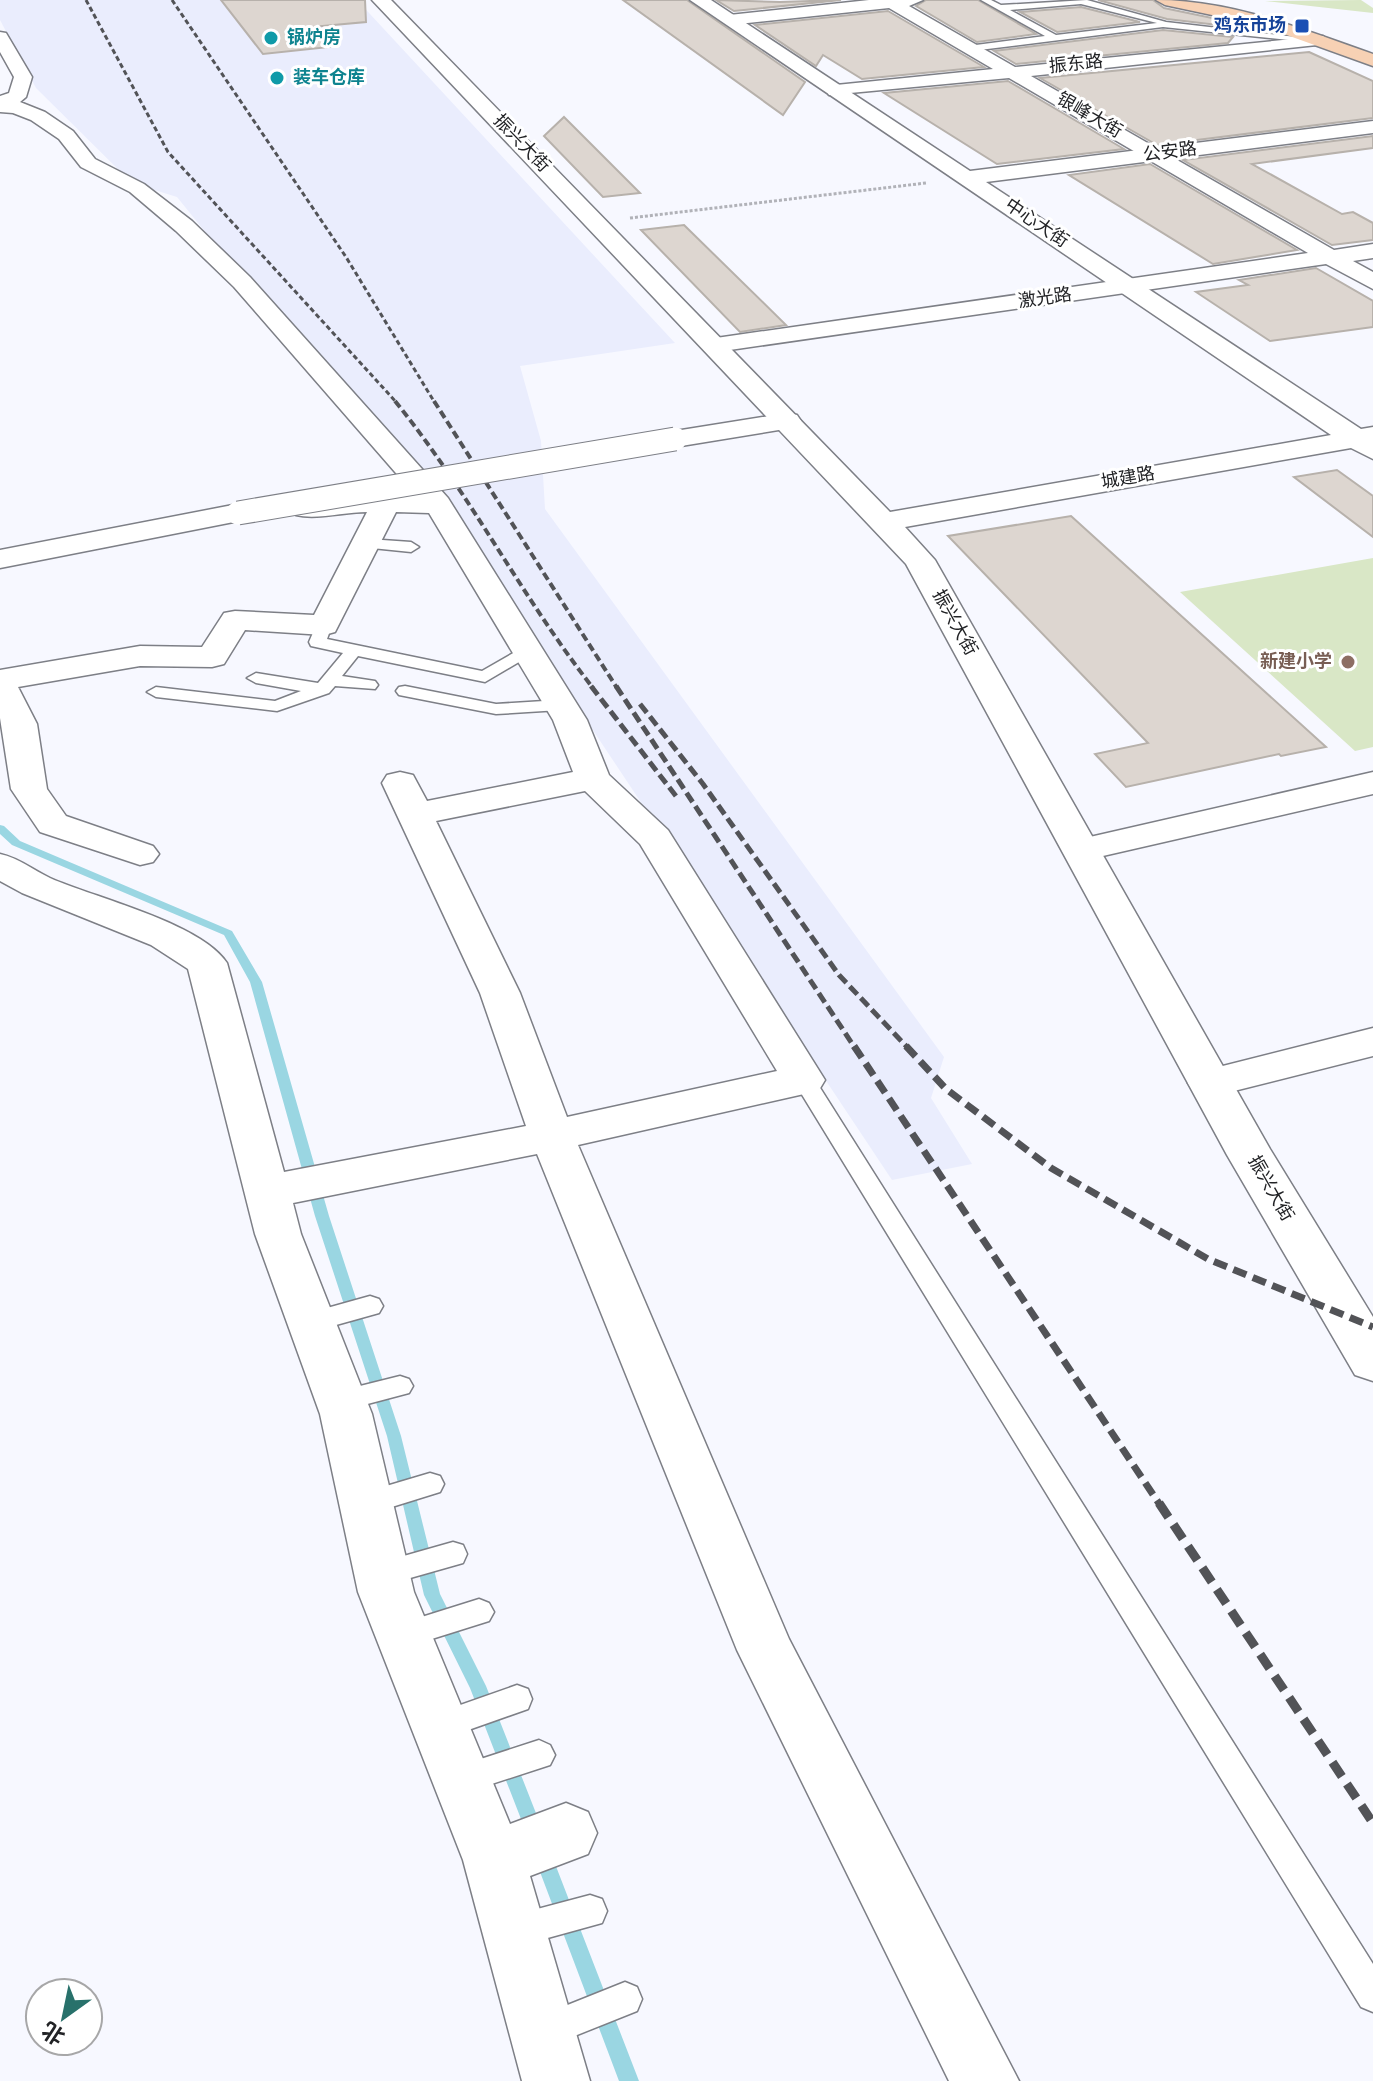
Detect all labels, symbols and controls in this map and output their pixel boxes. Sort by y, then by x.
place label: 鸡东市场 [1214,15,1286,38]
marker: 鸡东市场 [1293,17,1311,35]
place label: 锅炉房 [287,27,341,50]
marker: 锅炉房 [262,29,280,47]
street label: 振东路 [1048,51,1104,79]
place label: 装车仓库 [293,67,365,90]
marker: 装车仓库 [268,69,286,87]
street label: 银峰大街 [1052,88,1126,144]
street label: 振兴大街 [488,110,554,178]
street label: 公安路 [1142,138,1198,168]
street label: 中心大街 [1000,194,1072,254]
street label: 激光路 [1017,284,1073,314]
street label: 城建路 [1099,463,1157,495]
street label: 振兴大街 [926,586,982,660]
place label: 新建小学 [1260,651,1332,674]
marker: 新建小学 [1339,653,1357,671]
street label: 振兴大街 [1242,1152,1298,1226]
north arrow [24,1977,104,2057]
text: 北 [38,2014,71,2049]

